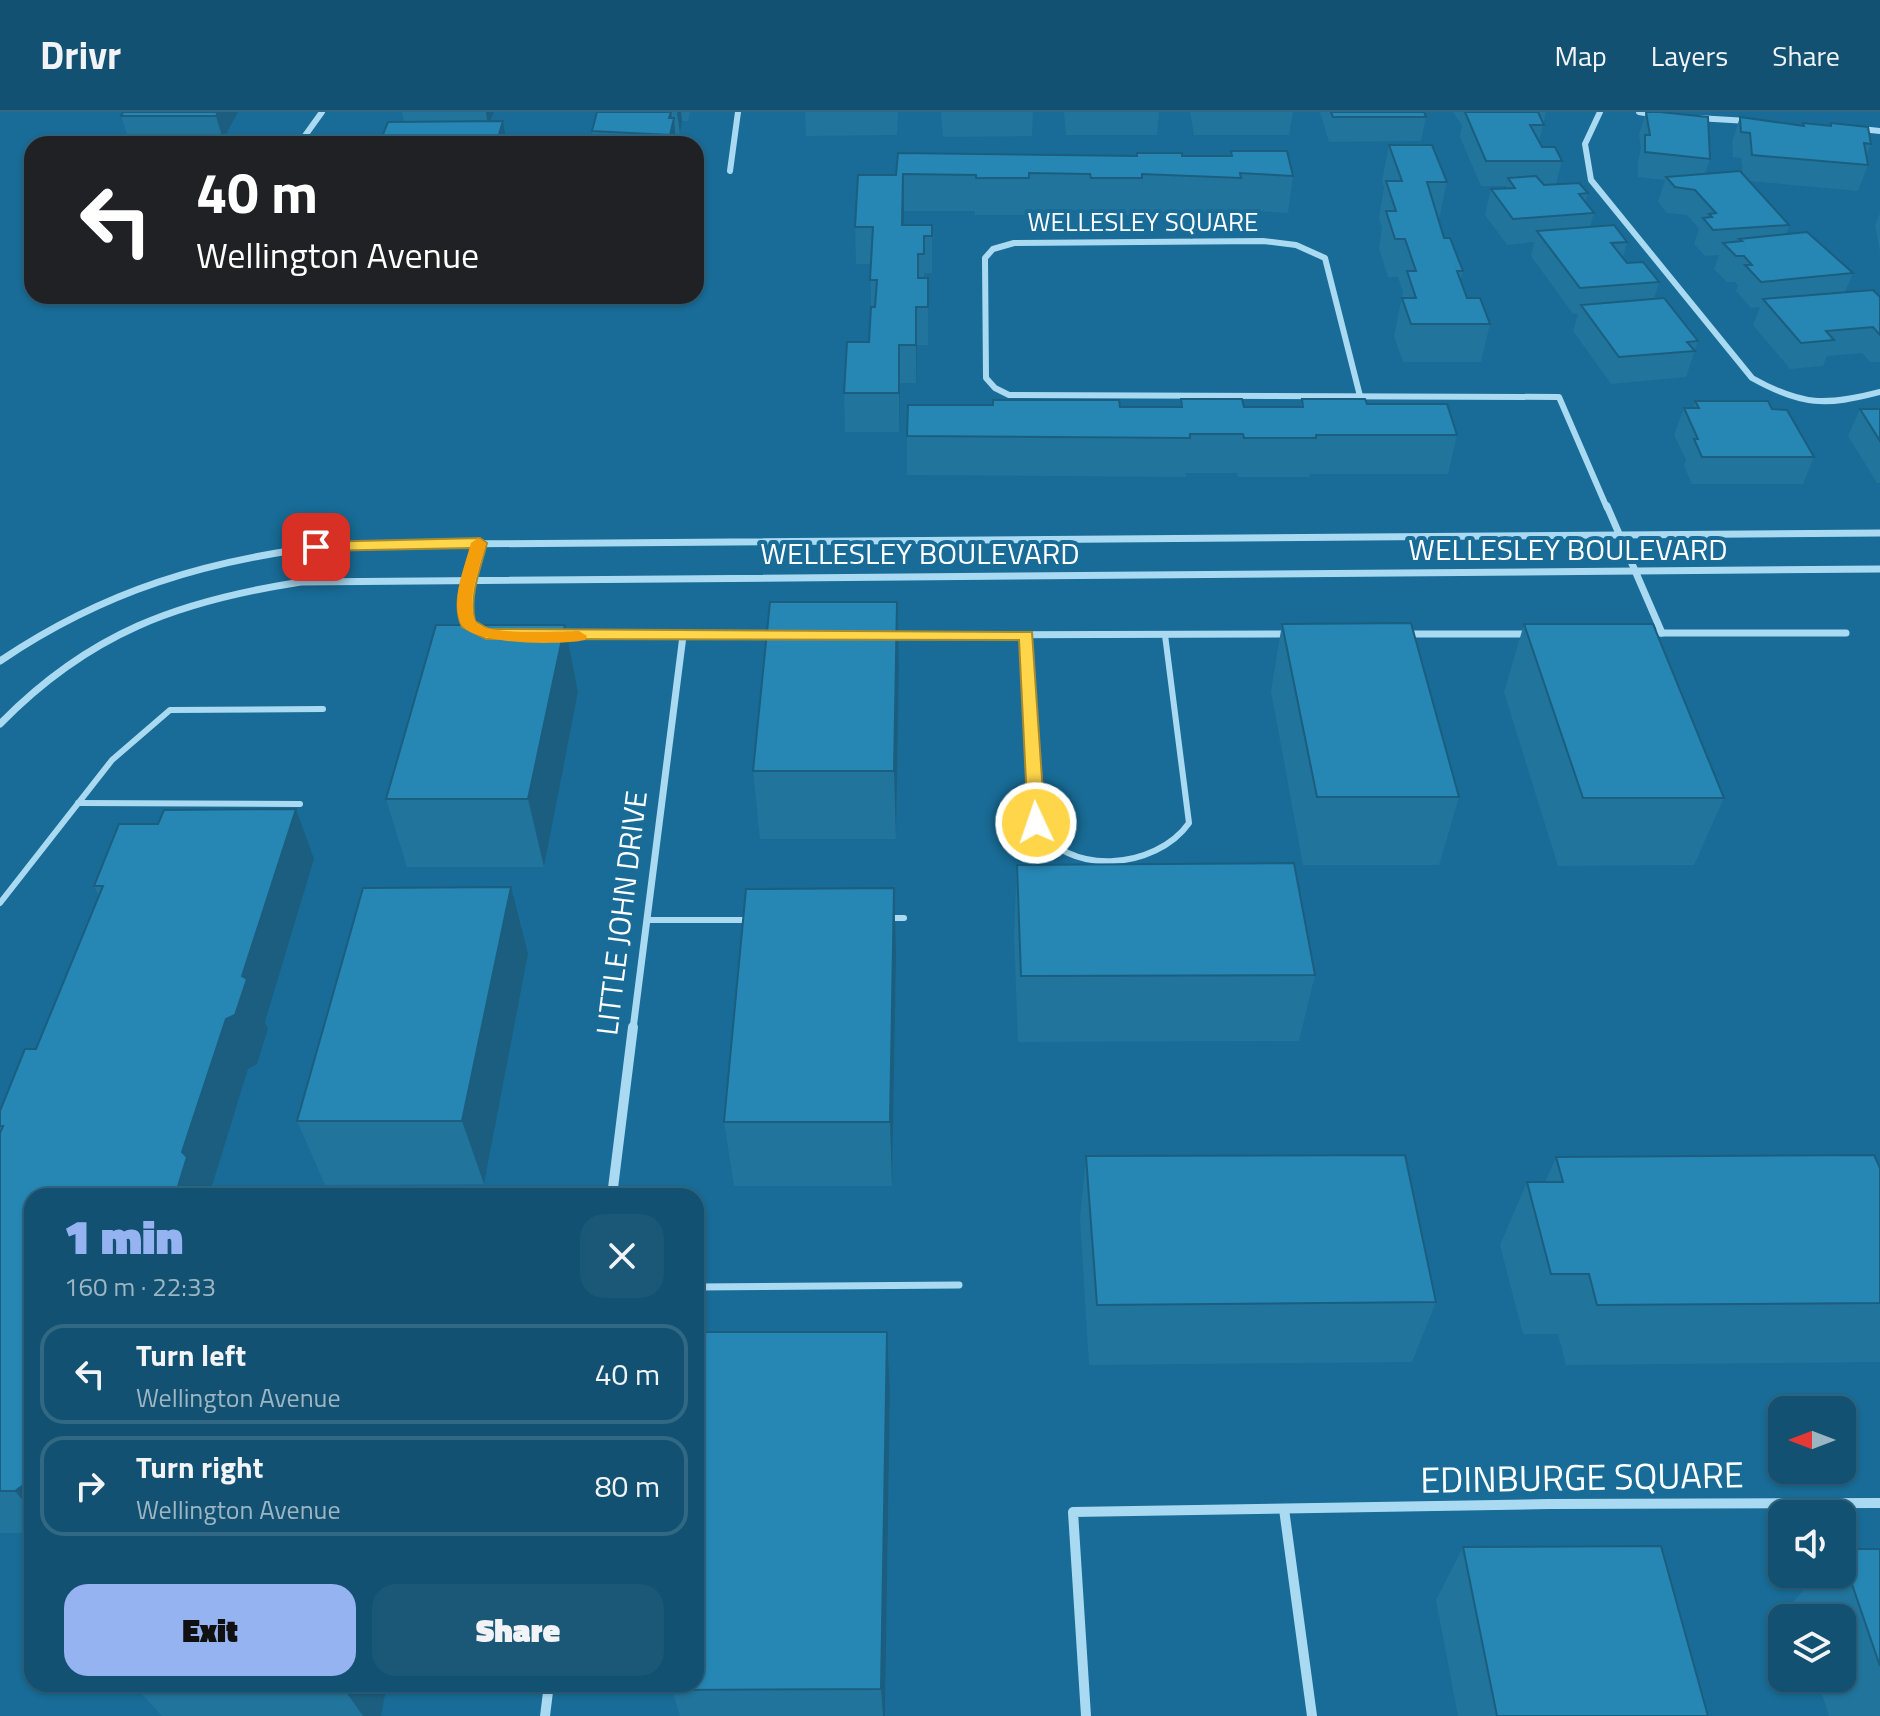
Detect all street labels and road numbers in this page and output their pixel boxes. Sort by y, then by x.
street label: WELLESLEY SQUARE [1028,202,1258,241]
street label: WELLESLEY BOULEVARD [1408,526,1728,572]
street label: WELLESLEY BOULEVARD [760,530,1080,576]
street label: LITTLE JOHN DRIVE [583,788,659,1038]
street label: EDINBURGE SQUARE [1420,1446,1744,1507]

